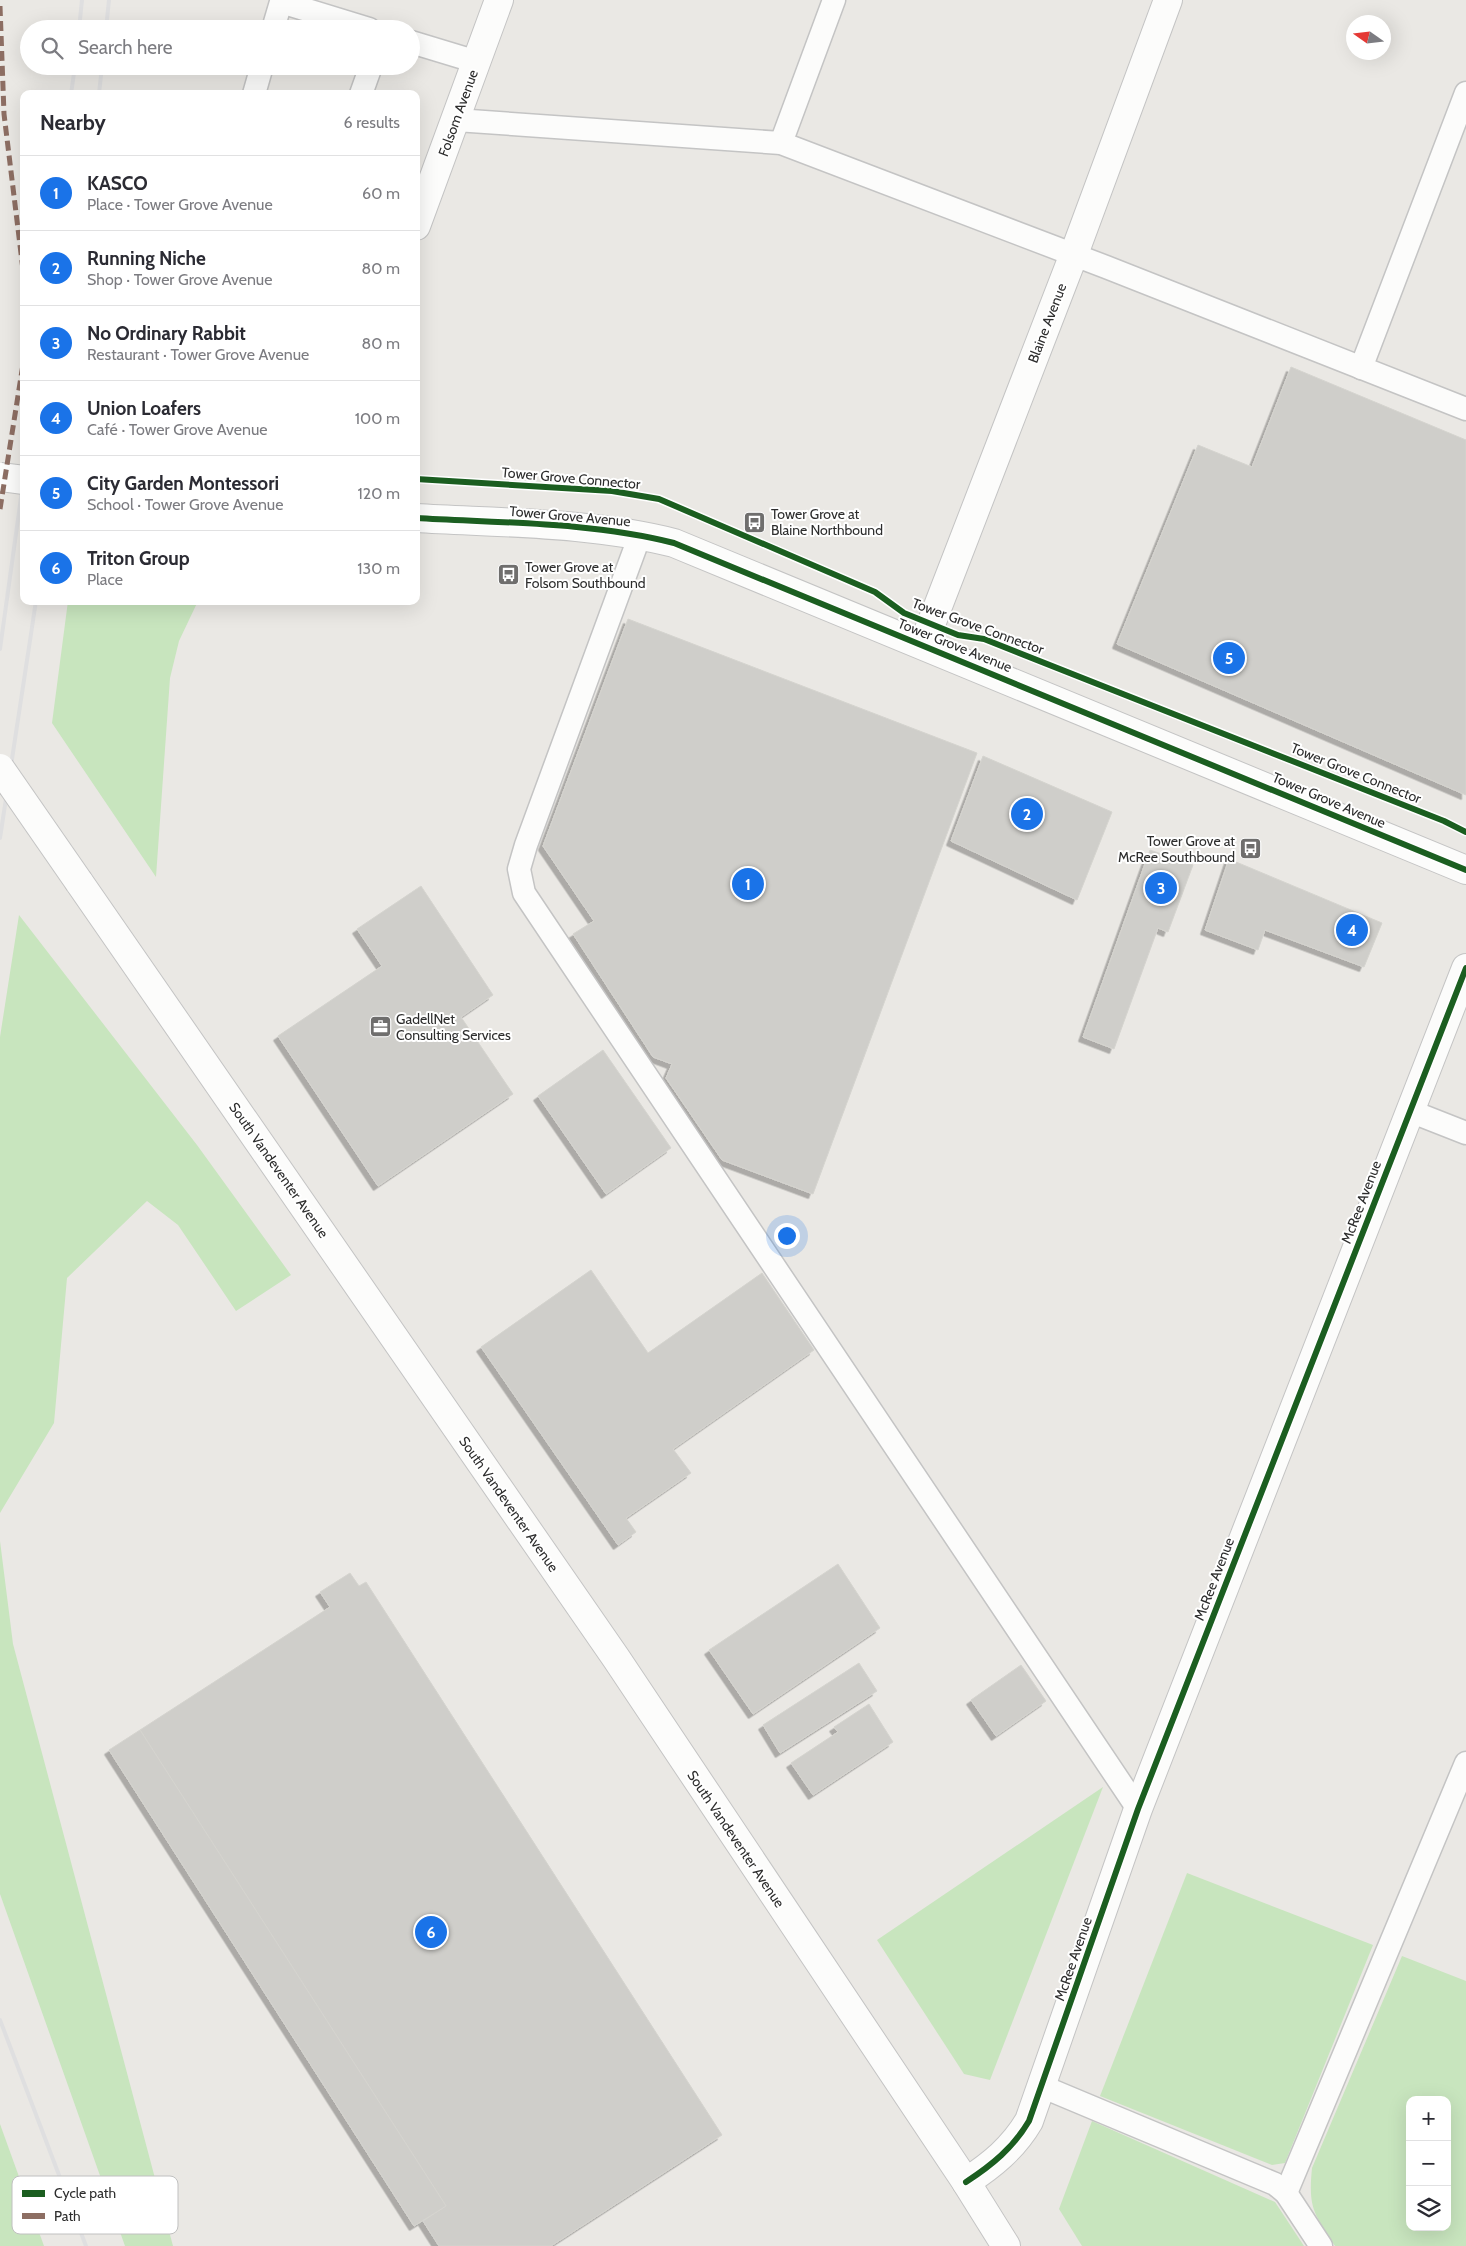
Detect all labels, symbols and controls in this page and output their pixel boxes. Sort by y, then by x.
north arrow [1346,15,1391,60]
search box [20,20,420,75]
icon: search [38,34,66,62]
text: Search here [78,36,172,59]
street label: Folsom Avenue [434,67,482,159]
text: Nearby [40,110,106,135]
text: 6 results [344,113,400,132]
text: KASCO [87,172,148,195]
text: 1 [53,184,59,203]
text: 60 m [362,184,400,203]
text: Place · Tower Grove Avenue [87,195,273,214]
text: Running Niche [87,247,206,270]
text: 2 [52,259,60,278]
text: 80 m [362,259,400,278]
text: Shop · Tower Grove Avenue [87,270,272,289]
street label: Blaine Avenue [1024,281,1070,365]
text: No Ordinary Rabbit [87,322,246,345]
text: 3 [52,334,60,353]
text: 80 m [362,334,400,353]
text: Restaurant · Tower Grove Avenue [87,345,309,364]
text: Union Loafers [87,397,201,420]
text: 4 [51,409,61,428]
text: 100 m [355,409,400,428]
text: Café · Tower Grove Avenue [87,420,268,439]
street label: Tower Grove Connector [501,463,642,493]
text: City Garden Montessori [87,472,279,495]
text: 5 [52,484,60,503]
text: 120 m [358,484,400,503]
text: School · Tower Grove Avenue [87,495,283,514]
street label: Tower Grove Avenue [509,502,631,530]
place label: Tower Grove at Blaine Northbound [771,505,883,539]
bus stop icon: Tower Grove at Blaine Northbound [743,510,767,534]
text: Triton Group [87,547,190,570]
place label: Tower Grove at Folsom Southbound [525,558,646,592]
text: 6 [52,559,61,578]
text: 130 m [357,559,400,578]
bus stop icon: Tower Grove at Folsom Southbound [497,563,521,587]
text: Place [87,570,123,589]
street label: Tower Grove Connector [910,594,1047,658]
street label: Tower Grove Avenue [895,614,1015,676]
pin: 5 [1213,639,1245,677]
street label: Tower Grove Connector [1288,739,1424,808]
street label: Tower Grove Avenue [1270,768,1388,832]
pin: 2 [1011,795,1043,833]
place label: Tower Grove at McRee Southbound [1118,832,1235,866]
bus stop icon: Tower Grove at McRee Southbound [1239,837,1263,861]
pin: 1 [732,865,764,903]
pin: 3 [1145,869,1177,907]
pin: 4 [1336,911,1368,949]
place label: GadellNet Consulting Services [396,1010,511,1044]
office icon: GadellNet Consulting Services [368,1015,392,1039]
street label: South Vandeventer Avenue [225,1099,333,1241]
street label: McRee Avenue [1337,1158,1385,1246]
your location [774,1223,800,1249]
street label: South Vandeventer Avenue [455,1433,563,1575]
street label: McRee Avenue [1190,1535,1238,1623]
street label: South Vandeventer Avenue [683,1767,789,1911]
pin: 6 [415,1913,447,1951]
street label: McRee Avenue [1050,1915,1096,2003]
map controls [1406,2096,1451,2231]
button: + [1406,2096,1451,2141]
button: − [1406,2141,1451,2186]
legend [12,2176,178,2234]
text: Cycle path [54,2184,116,2202]
button: layers [1406,2186,1451,2231]
text: Path [54,2207,81,2225]

